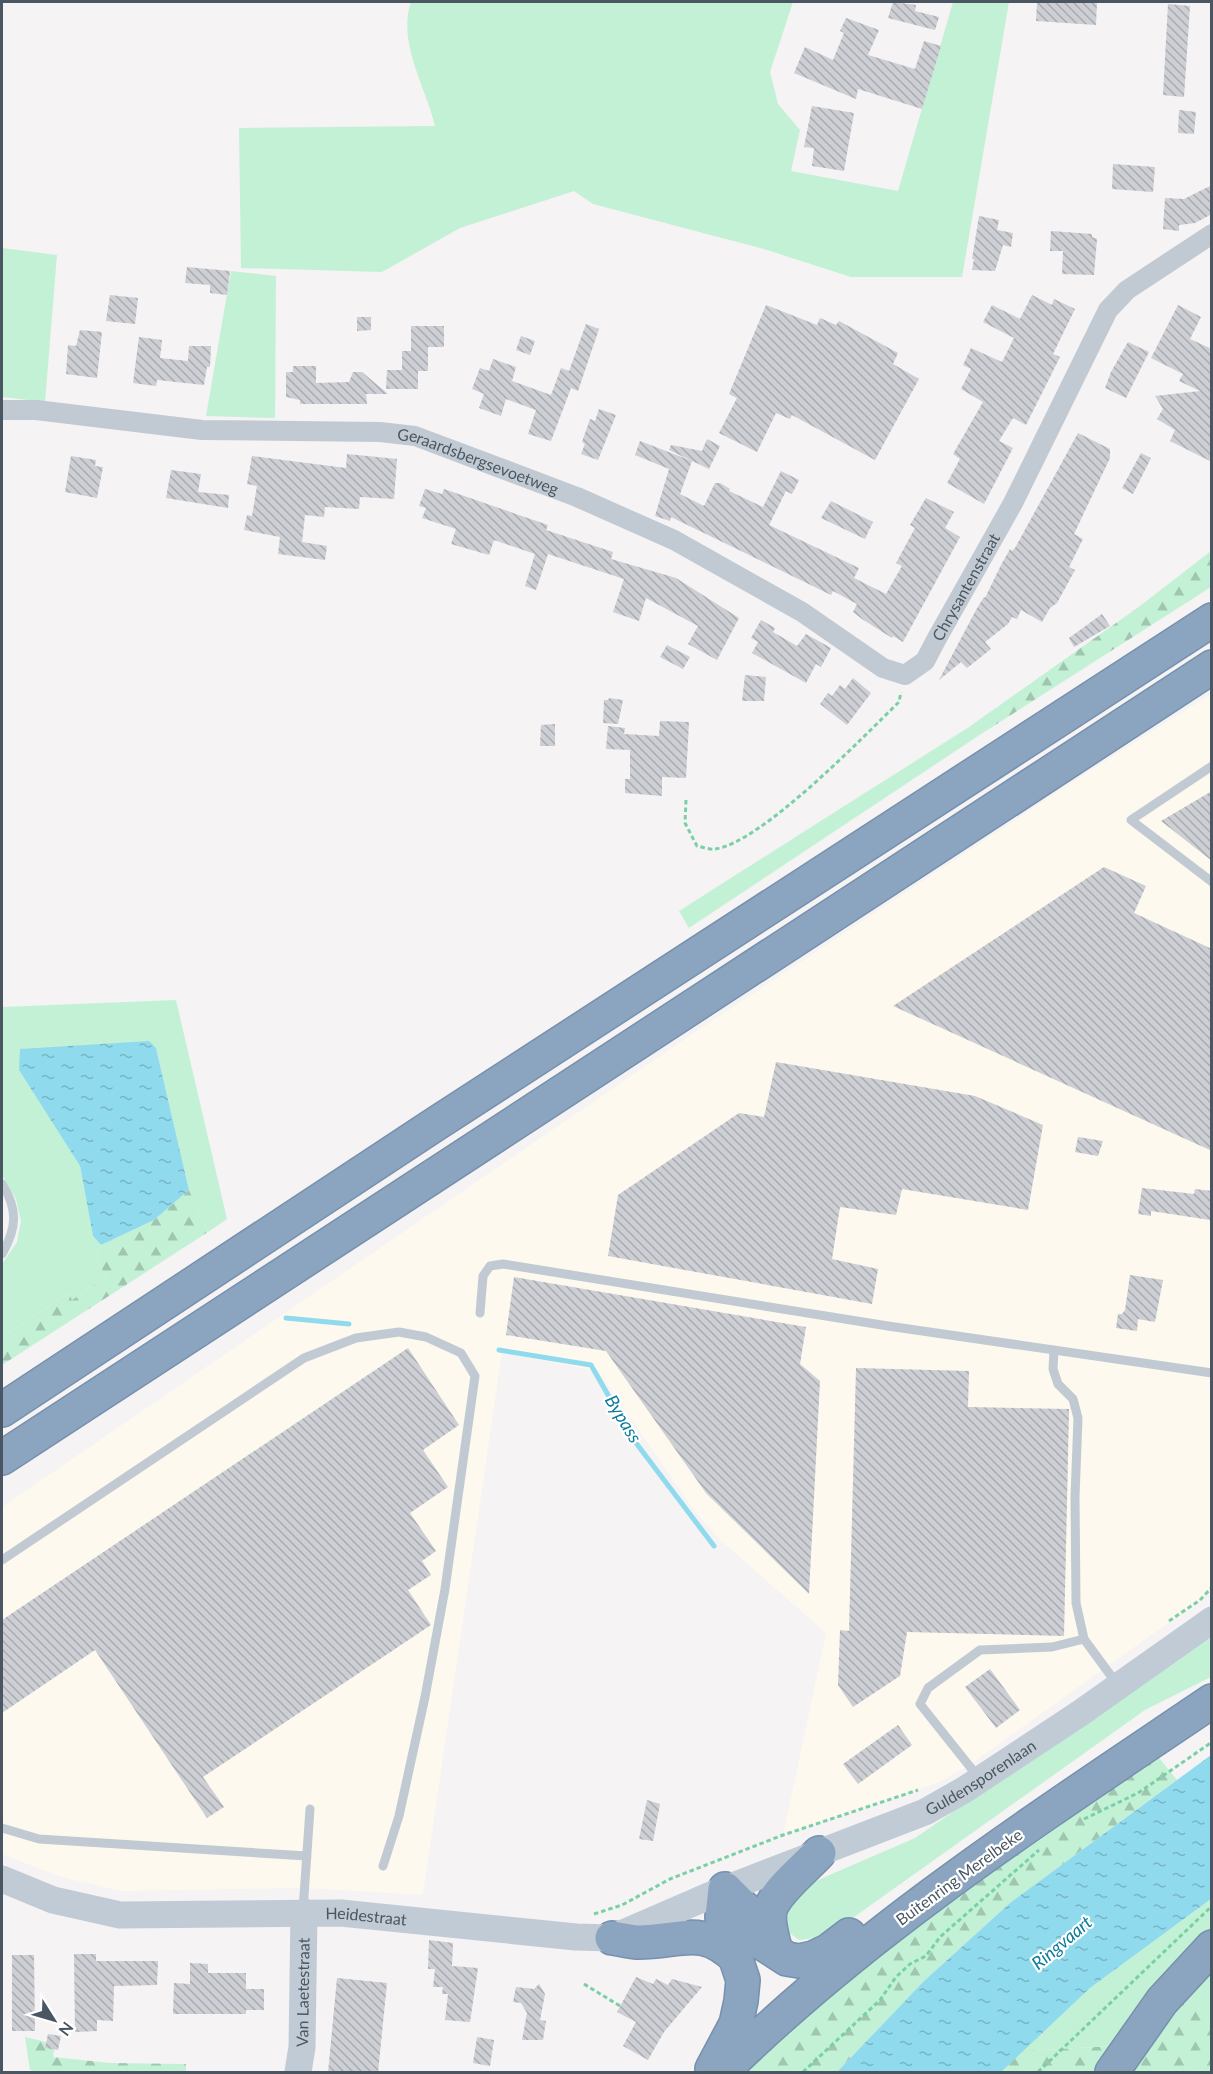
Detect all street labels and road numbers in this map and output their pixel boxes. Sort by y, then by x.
street label: Geraardsbergsevoetweg [397,424,561,498]
street label: Chrysantenstraat [928,529,1003,644]
street label: Guldensporenlaan [922,1735,1039,1819]
street label: Buitenring Merelbeke [892,1824,1026,1929]
street label: Heidestraat [325,1903,408,1929]
street label: Van Laetestraat [292,1937,313,2047]

